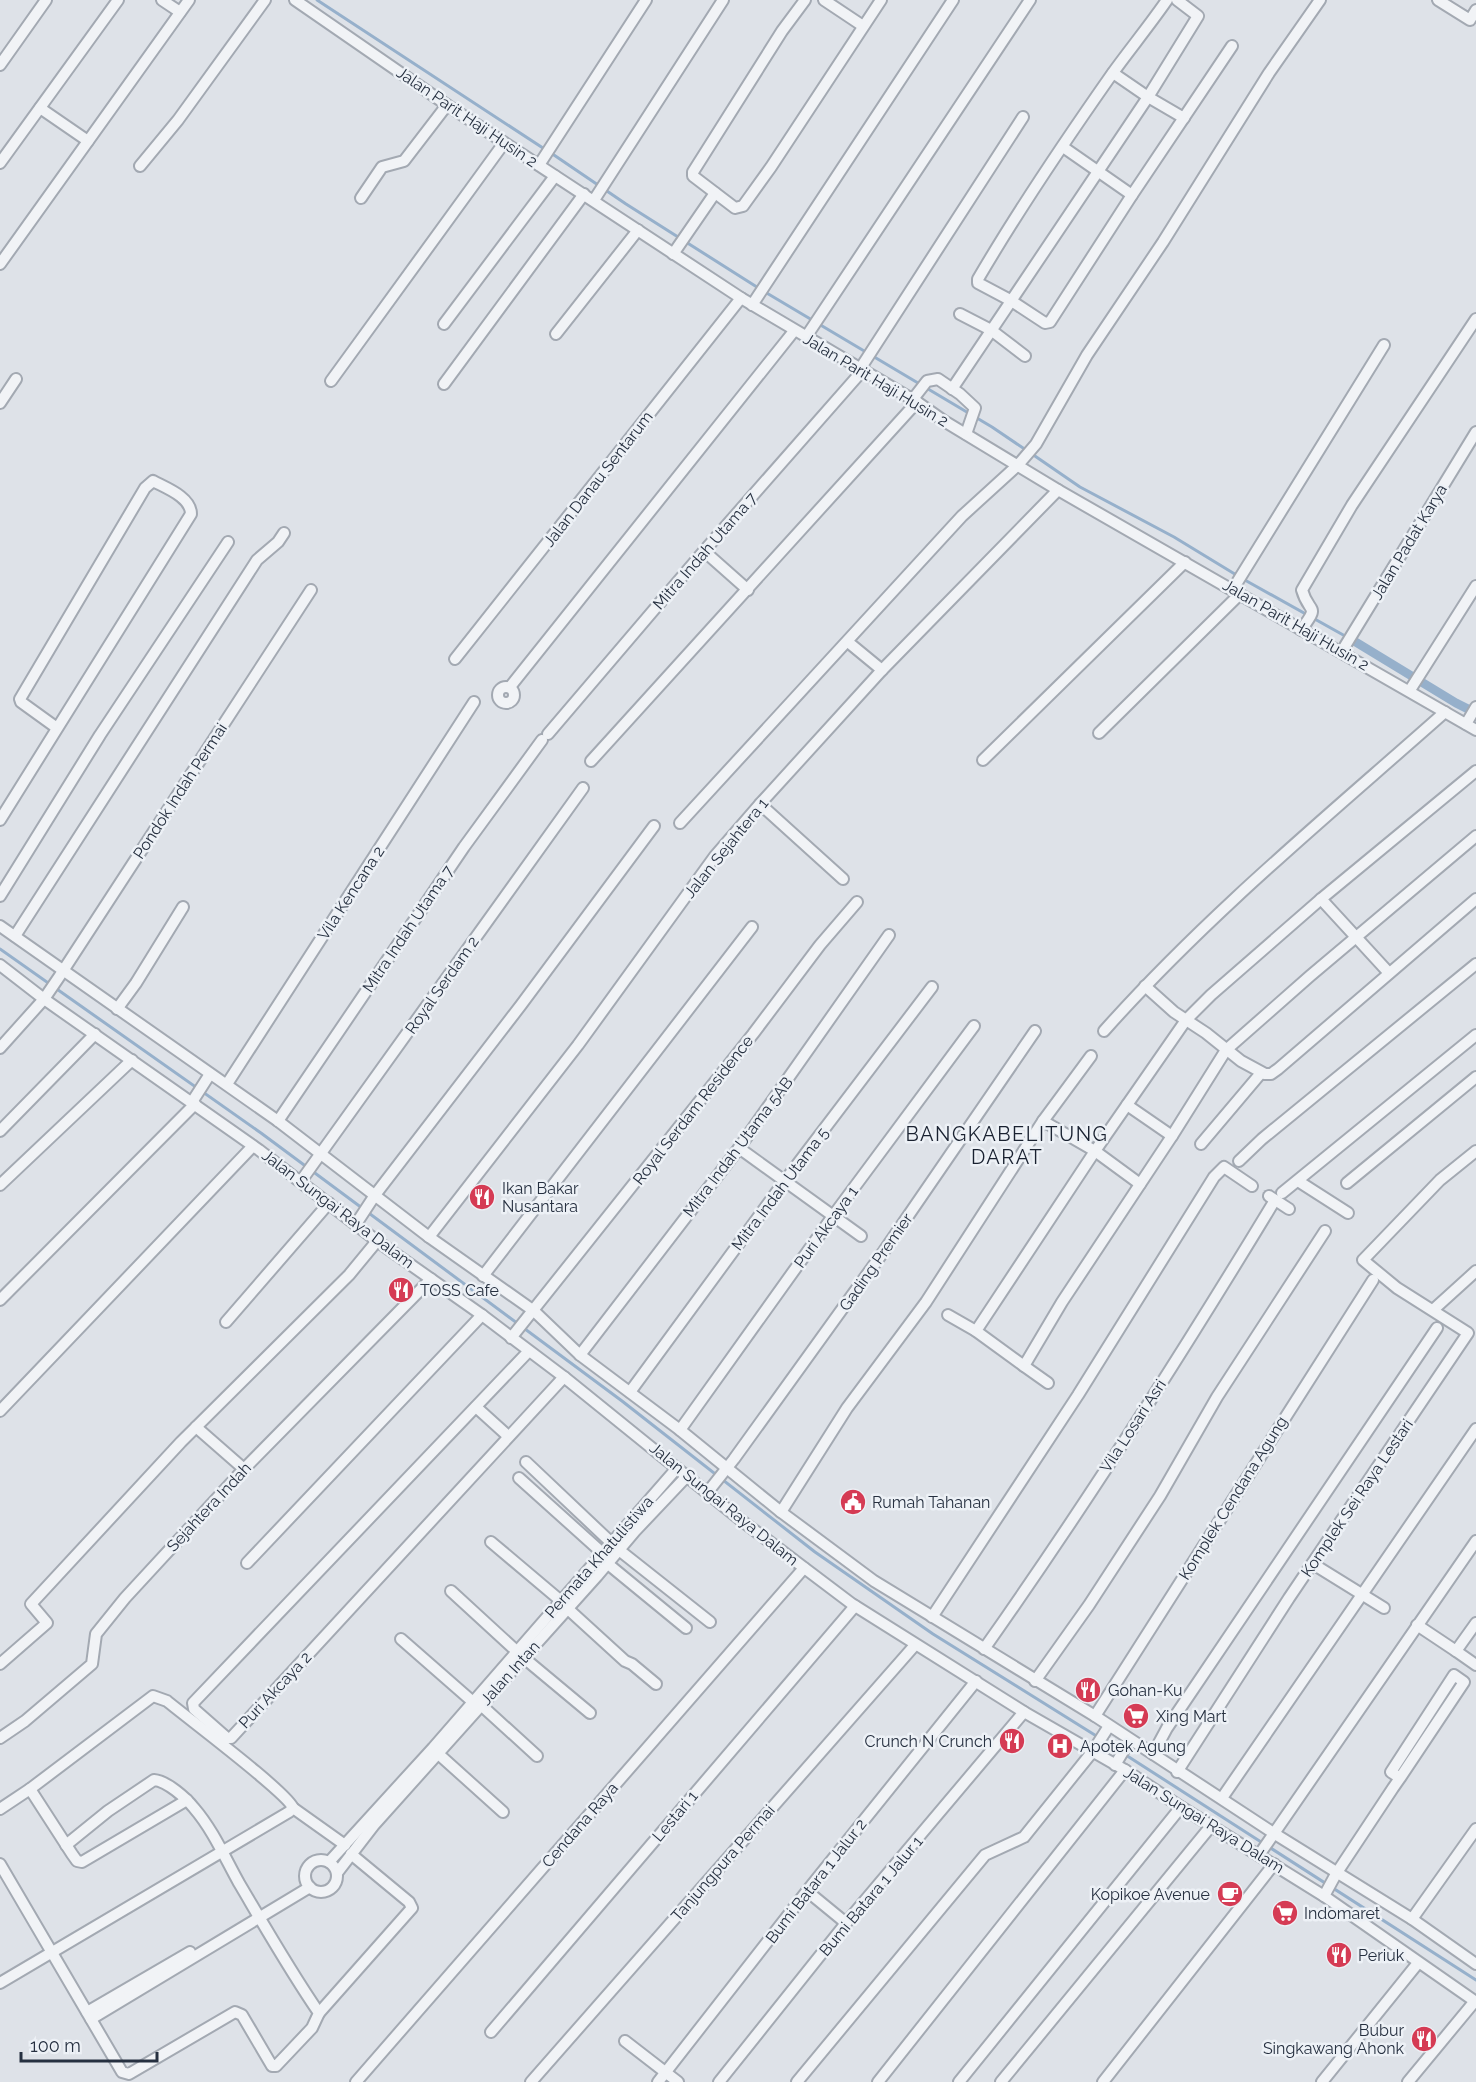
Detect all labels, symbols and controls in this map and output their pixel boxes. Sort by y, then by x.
street label: Jalan Parit Haji Husin 2 [393,63,541,171]
street label: Jalan Parit Haji Husin 2 [800,329,952,431]
street label: Jalan Danau Sentarum [539,407,657,551]
street label: Jalan Padat Karya [1367,481,1451,603]
street label: Mitra Indah Utama 7 [649,488,761,613]
street label: Jalan Parit Haji Husin 2 [1219,575,1373,675]
street label: Pondok Indah Permai [129,720,231,862]
street label: Jalan Sejahtera 1 [680,794,772,902]
street label: Vila Kencana 2 [314,843,388,943]
street label: Mitra Indah Utama 7 [359,862,458,996]
street label: Royal Serdam 2 [401,933,483,1037]
street label: Royal Serdam Residence [629,1032,757,1188]
street label: Mitra Indah Utama 5AB [679,1073,797,1221]
district label: BANGKABELITUNG DARAT [906,1122,1108,1169]
street label: Mitra Indah Utama 5 [728,1124,832,1254]
street label: Jalan Sungai Raya Dalam [258,1146,418,1272]
place label: Ikan Bakar Nusantara [502,1179,579,1216]
restaurant icon: Ikan Bakar Nusantara [467,1182,497,1212]
street label: Puri Akcaya 1 [790,1182,862,1272]
street label: Gading Premier [835,1209,917,1314]
restaurant icon: TOSS Cafe [386,1275,416,1305]
place label: TOSS Cafe [420,1281,499,1300]
street label: Vila Losari Asri [1096,1376,1170,1476]
street label: Komplek Cendana Agung [1175,1413,1291,1583]
street label: Komplek Sei Raya Lestari [1297,1415,1417,1581]
street label: Jalan Sungai Raya Dalam [646,1438,802,1570]
street label: Sejahtera Indah [163,1458,255,1556]
public building icon: Rumah Tahanan [838,1487,868,1517]
street label: Permata Khatulistiwa [541,1492,657,1622]
place label: Rumah Tahanan [872,1493,990,1512]
street label: Jalan Intan [476,1637,544,1709]
street label: Puri Akcaya 2 [235,1648,315,1732]
restaurant icon: Gohan-Ku [1073,1675,1103,1705]
place label: Gohan-Ku [1108,1681,1183,1700]
supermarket icon: Xing Mart [1121,1701,1151,1731]
place label: Xing Mart [1156,1707,1227,1726]
restaurant icon: Crunch N Crunch [997,1726,1027,1756]
hospital icon: Apotek Agung [1045,1731,1075,1761]
place label: Crunch N Crunch [864,1732,992,1751]
place label: Apotek Agung [1080,1737,1186,1756]
street label: Jalan Sungai Raya Dalam [1120,1763,1288,1877]
street label: Cendana Raya [538,1779,622,1871]
street label: Lestari 1 [648,1787,702,1845]
street label: Tanjungpura Permai [667,1801,779,1925]
street label: Bumi Batara 1 Jalur 2 [762,1815,870,1947]
street label: Bumi Batara 1 Jalur 1 [815,1832,927,1960]
cafe icon: Kopikoe Avenue [1215,1879,1245,1909]
place label: Kopikoe Avenue [1091,1885,1210,1904]
supermarket icon: Indomaret [1270,1898,1300,1928]
place label: Indomaret [1304,1904,1381,1923]
restaurant icon: Periuk [1324,1940,1354,1970]
place label: Periuk [1358,1946,1405,1965]
place label: Bubur Singkawang Ahonk [1263,2021,1405,2058]
restaurant icon: Bubur Singkawang Ahonk [1409,2024,1439,2054]
scale bar [21,2025,158,2063]
text: 100 m [30,2035,81,2056]

